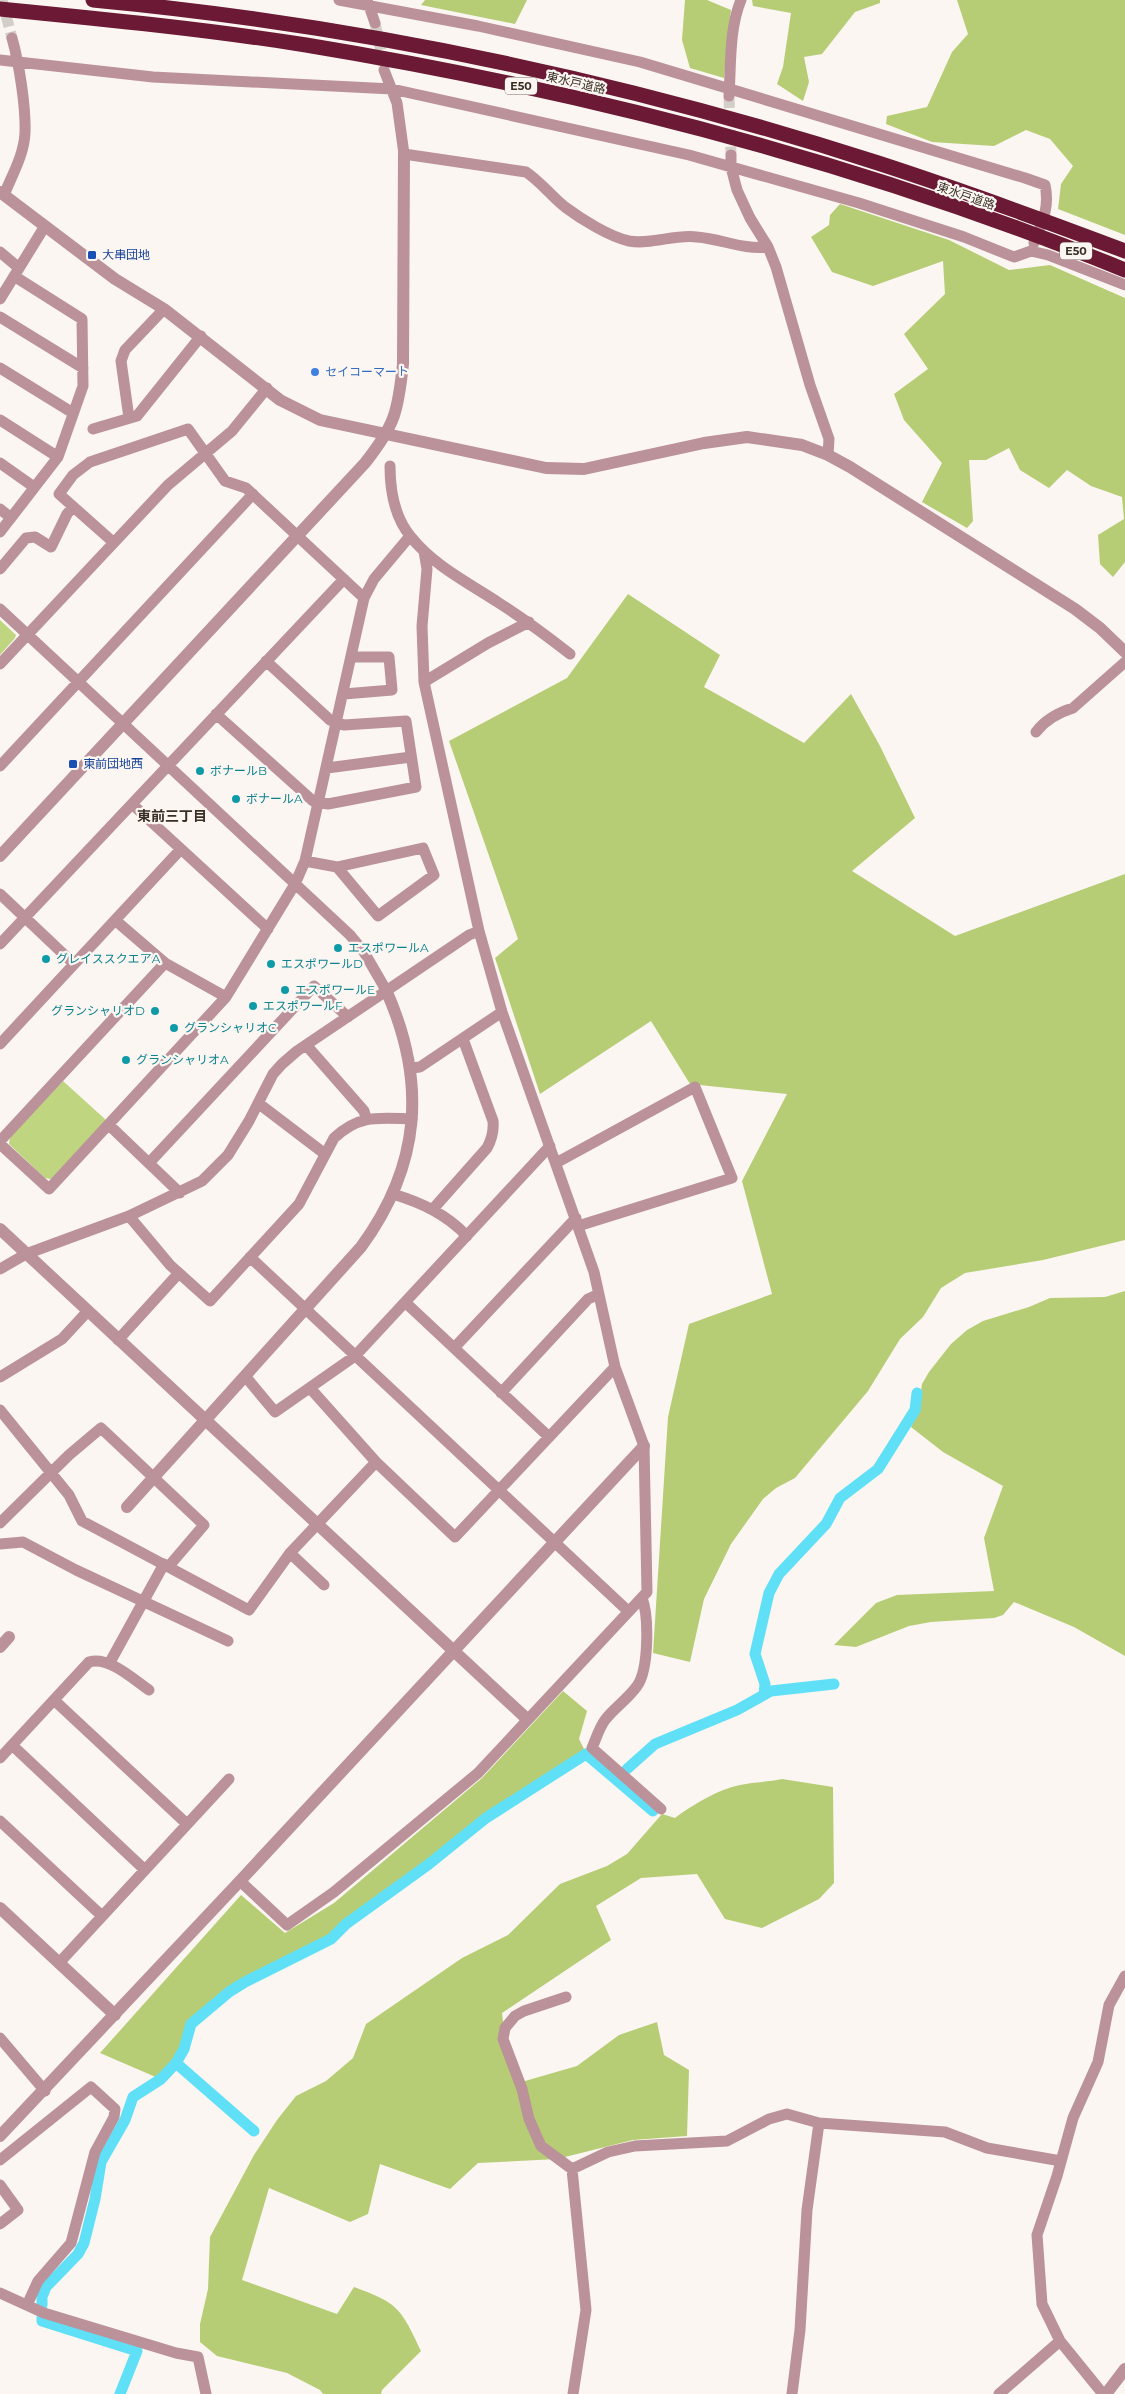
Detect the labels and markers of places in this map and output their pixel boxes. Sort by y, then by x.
place label: 大串団地 [102,247,150,262]
marker: 大串団地 [86,249,98,261]
place label: セイコーマート [325,364,409,379]
marker: セイコーマート [309,366,321,378]
place label: 東前団地西 [83,756,143,771]
marker: 東前団地西 [67,758,79,770]
place label: ボナールB [210,763,267,778]
marker: ボナールB [194,765,206,777]
place label: ボナールA [246,791,303,806]
marker: ボナールA [230,793,242,805]
place label: エスポワールA [348,940,429,955]
marker: エスポワールA [332,942,344,954]
place label: グレイススクエアA [56,951,161,966]
marker: グレイススクエアA [40,953,52,965]
place label: エスポワールD [281,956,363,971]
marker: エスポワールD [265,958,277,970]
place label: エスポワールE [295,982,375,997]
marker: エスポワールE [279,984,291,996]
place label: エスポワールF [263,998,343,1013]
marker: エスポワールF [247,1000,259,1012]
place label: グランシャリオD [51,1003,145,1018]
marker: グランシャリオD [149,1005,161,1017]
place label: グランシャリオC [184,1020,277,1035]
marker: グランシャリオC [168,1022,180,1034]
place label: グランシャリオA [136,1052,229,1067]
marker: グランシャリオA [120,1054,132,1066]

